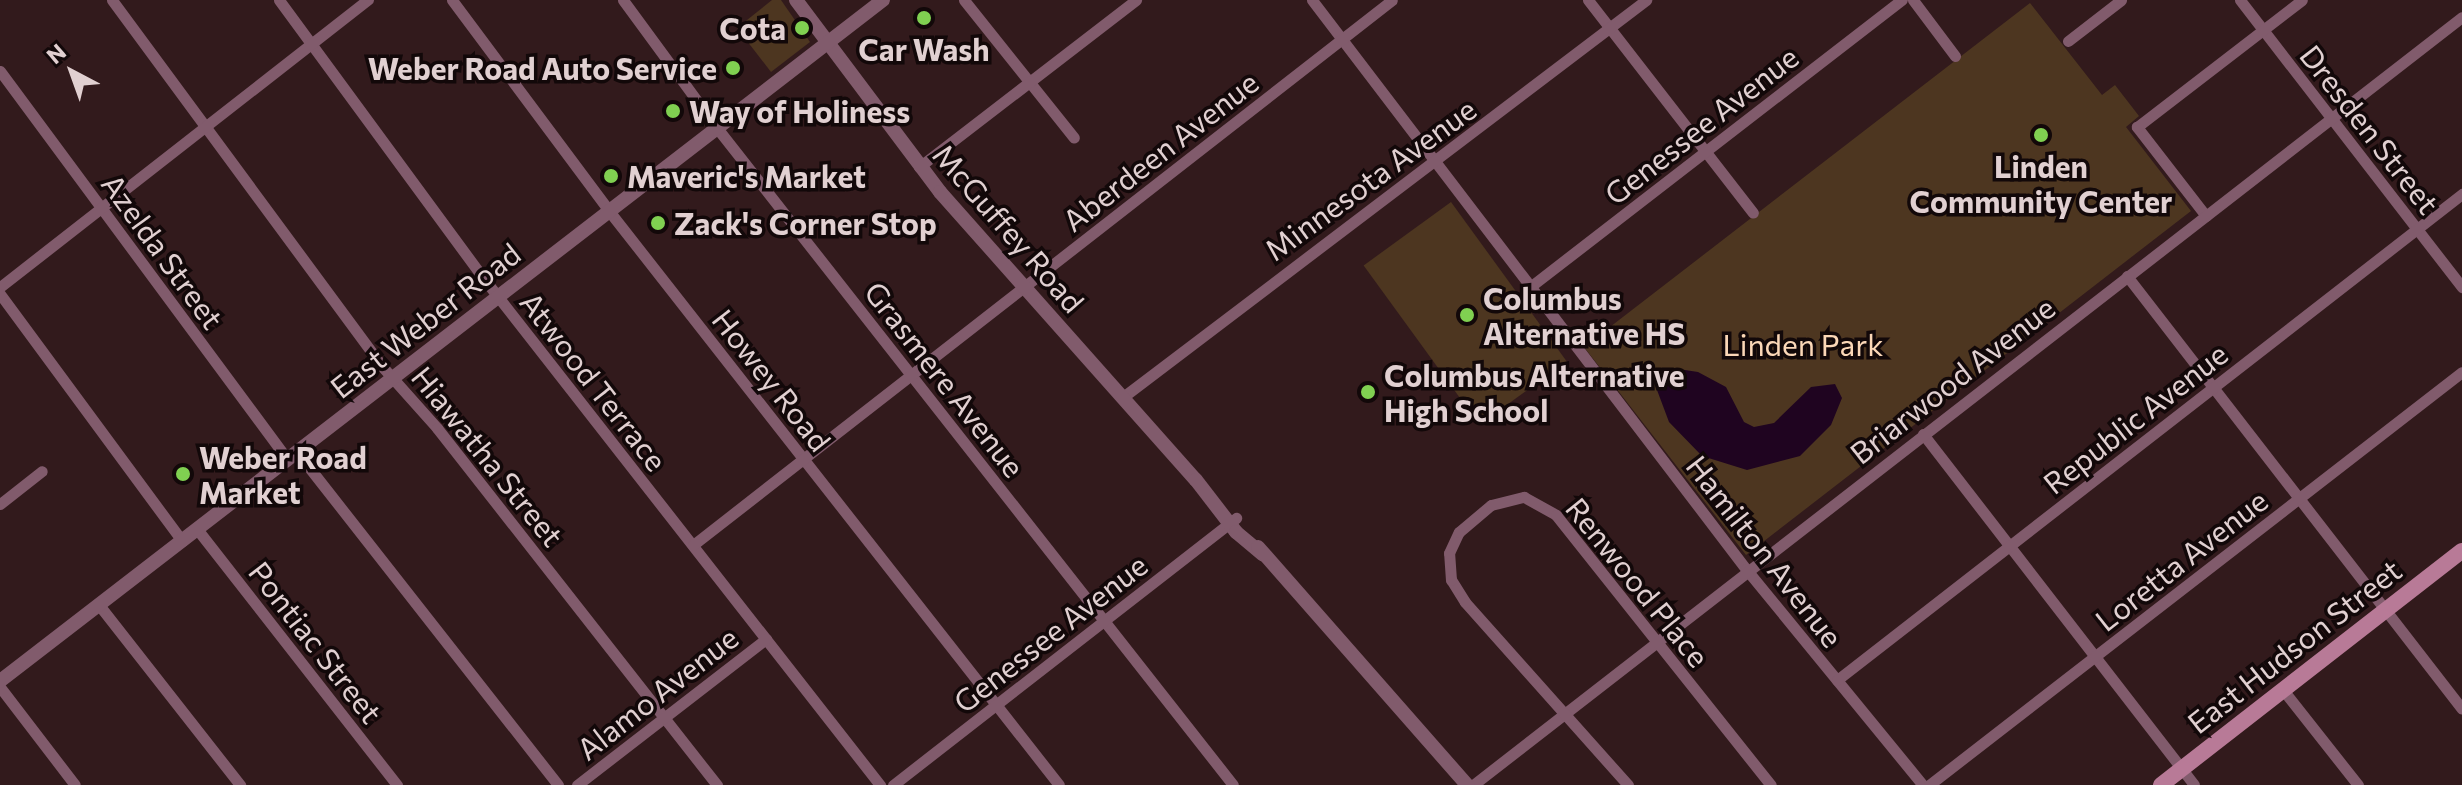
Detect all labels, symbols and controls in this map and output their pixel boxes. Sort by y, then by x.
marker: Car Wash [915,9,933,27]
place label: Cota [719,10,786,46]
marker: Cota [793,19,811,37]
place label: Car Wash [858,31,990,67]
north arrow [32,32,112,112]
text: N [41,38,71,69]
street label: Genessee Avenue [1597,38,1805,212]
street label: Dresden Street [2293,38,2447,220]
place label: Weber Road Auto Service [368,50,717,86]
marker: Weber Road Auto Service [724,59,742,77]
street label: Aberdeen Avenue [1055,64,1265,238]
street label: Minnesota Avenue [1258,90,1482,268]
place label: Way of Holiness [689,93,910,129]
marker: Way of Holiness [664,102,682,120]
marker: Linden Community Center [2032,126,2050,144]
street label: McGuffey Road [926,136,1092,320]
place label: Linden Community Center [1910,148,2172,218]
place label: Maveric's Market [627,158,866,194]
street label: Azelda Street [95,167,231,335]
marker: Maveric's Market [602,167,620,185]
place label: Zack's Corner Stop [674,205,937,241]
marker: Zack's Corner Stop [649,214,667,232]
street label: East Weber Road [323,235,527,405]
street label: Grasmere Avenue [858,274,1032,484]
place label: Columbus Alternative HS [1483,280,1685,350]
street label: Atwood Terrace [513,284,675,478]
street label: Briarwood Avenue [1843,289,2061,471]
street label: Howey Road [705,302,839,458]
marker: Columbus Alternative HS [1458,306,1476,324]
park label: Linden Park [1723,326,1883,362]
street label: Republic Avenue [2036,335,2234,501]
place label: Columbus Alternative High School [1384,357,1685,428]
street label: Hiawatha Street [405,359,571,553]
marker: Columbus Alternative High School [1359,383,1377,401]
place label: Weber Road Market [199,439,367,510]
street label: Hamilton Avenue [1679,448,1851,654]
marker: Weber Road Market [174,465,192,483]
street label: Loretta Avenue [2088,482,2274,638]
street label: Renwood Place [1559,490,1717,674]
street label: Genessee Avenue [946,546,1154,720]
street label: East Hudson Street [2180,551,2408,741]
street label: Pontiac Street [242,554,390,730]
street label: Alamo Avenue [570,619,744,767]

